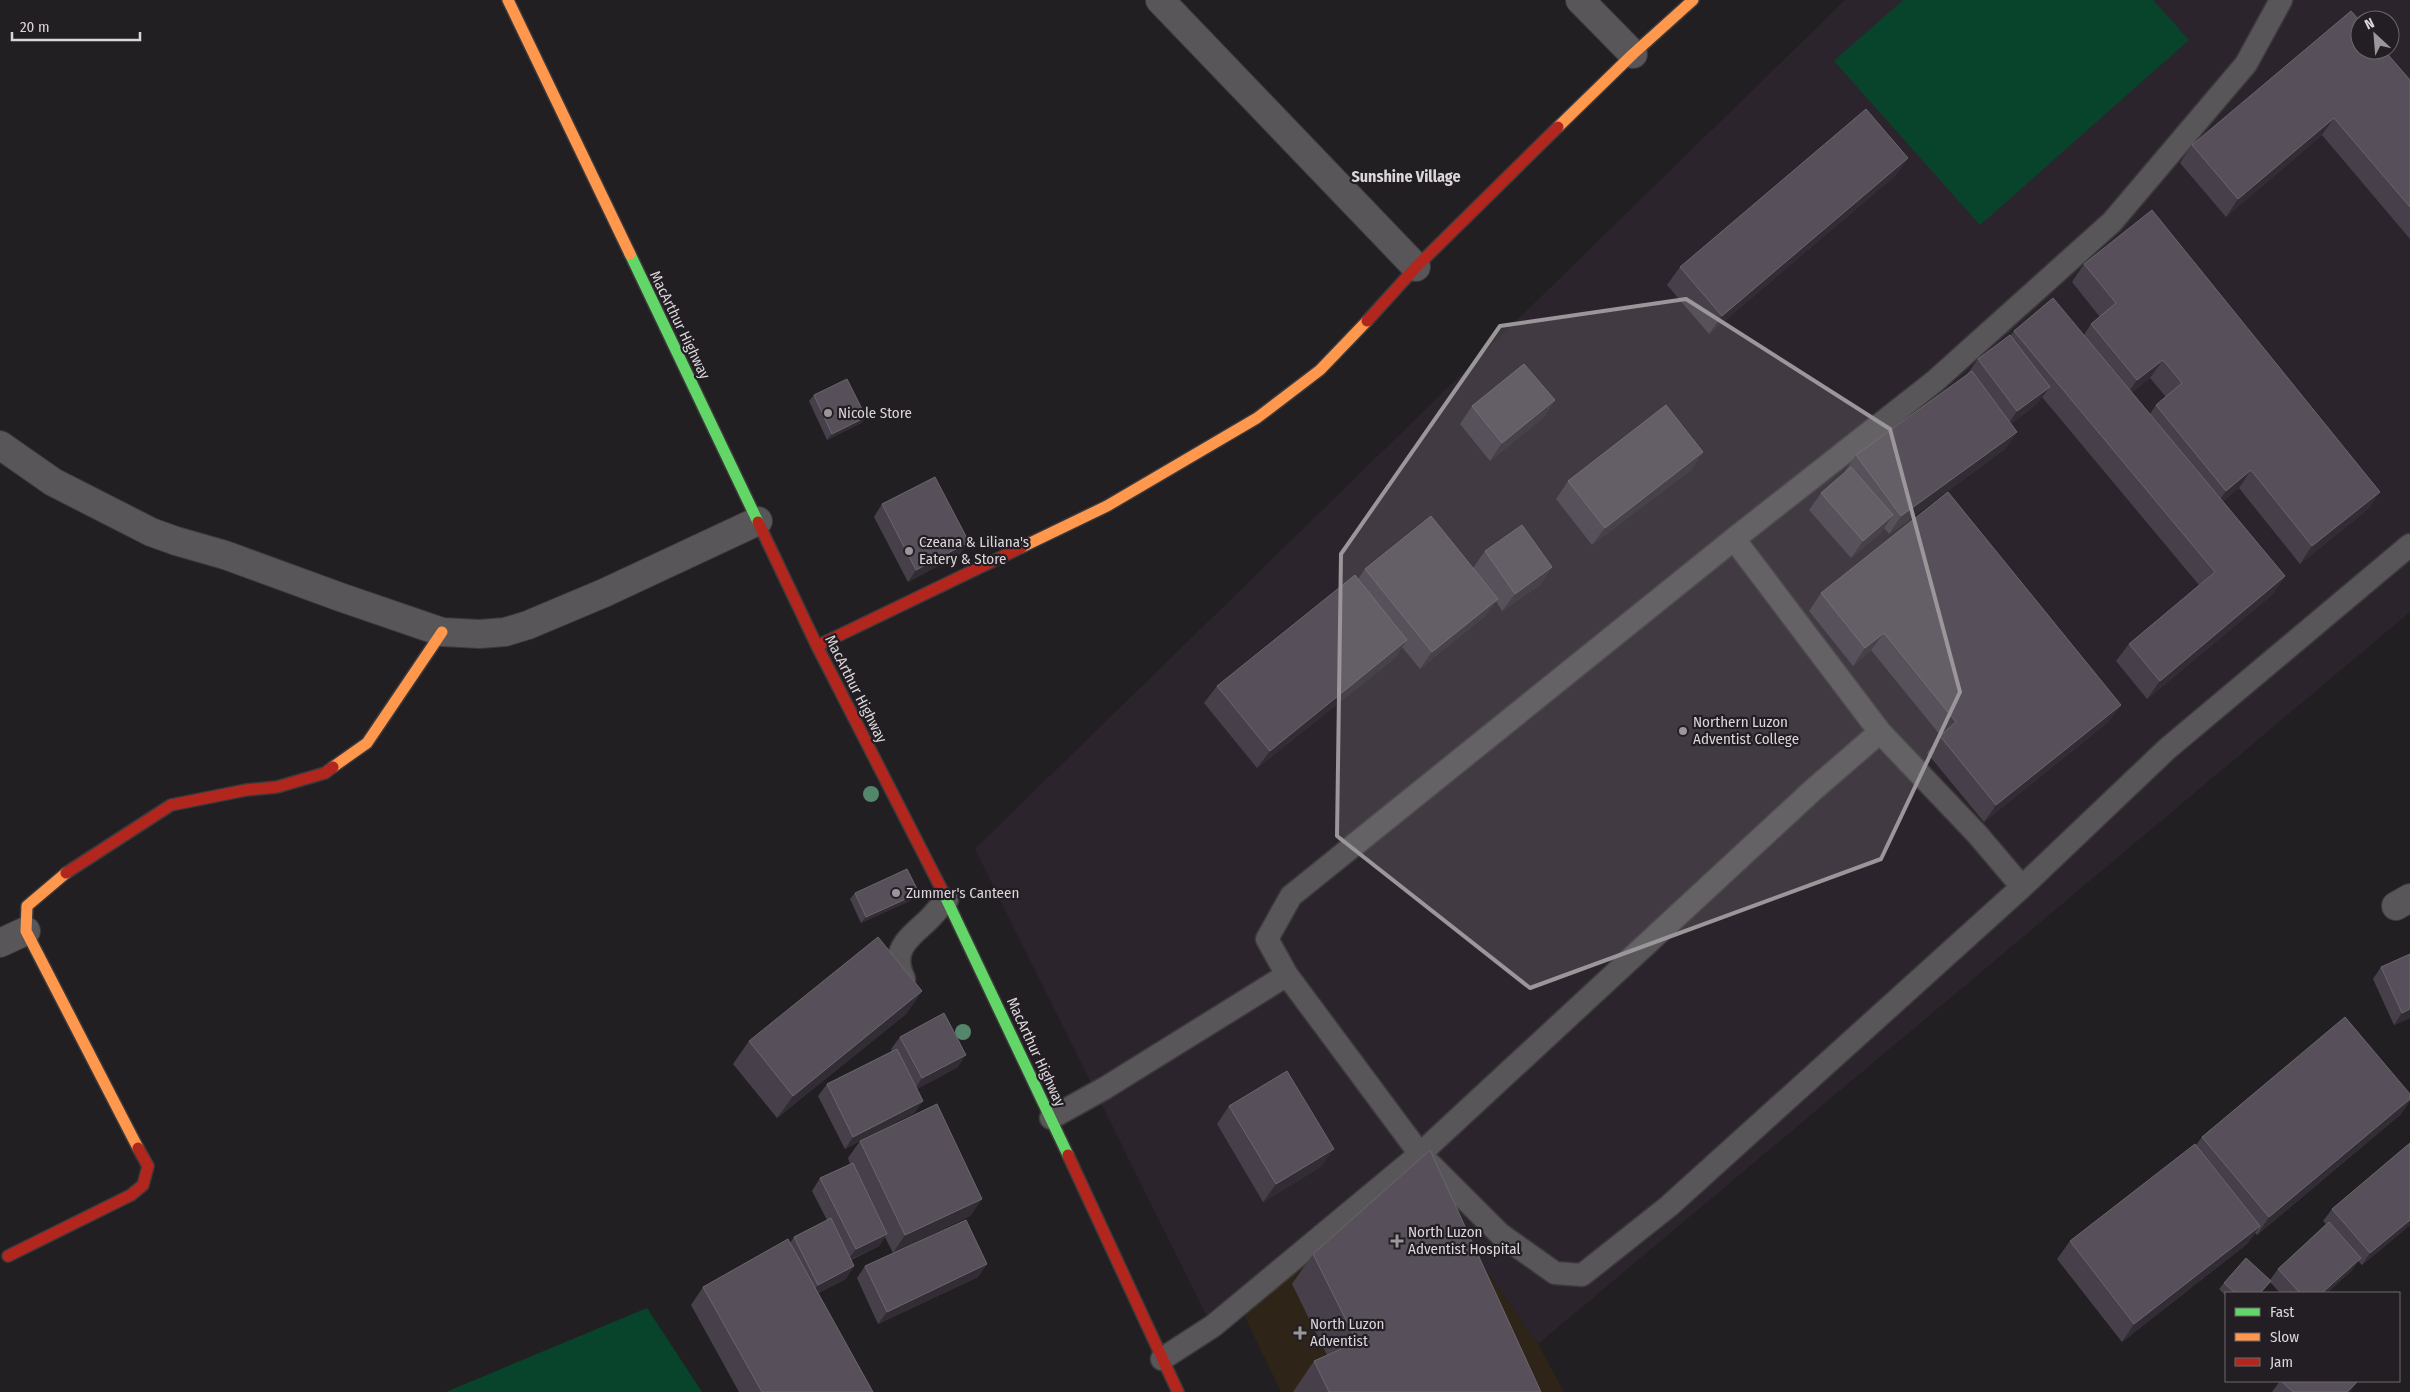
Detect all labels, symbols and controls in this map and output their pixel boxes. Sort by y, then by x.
scale bar [12,10,140,42]
north arrow [2350,10,2400,60]
text: N [2362,14,2377,33]
text: 20 m [20,18,50,36]
district label: Sunshine Village [1351,167,1461,186]
street label: MacArthur Highway [646,268,714,382]
place label: Nicole Store [838,404,912,422]
marker: Nicole Store [822,407,834,419]
place label: Czeana & Liliana's Eatery & Store [919,533,1029,568]
marker: Czeana & Liliana's Eatery & Store [903,545,915,557]
street label: MacArthur Highway [821,632,891,746]
place label: Northern Luzon Adventist College [1693,713,1799,748]
marker: Northern Luzon Adventist College [1677,725,1689,737]
place label: Zummer's Canteen [906,884,1019,902]
marker: Zummer's Canteen [890,887,902,899]
street label: MacArthur Highway [1003,995,1069,1110]
place label: North Luzon Adventist Hospital [1408,1223,1521,1258]
marker: North Luzon Adventist Hospital [1390,1234,1404,1248]
legend [2225,1292,2400,1382]
text: Fast [2270,1303,2294,1321]
place label: North Luzon Adventist [1310,1315,1384,1350]
marker: North Luzon Adventist [1294,1327,1306,1339]
text: Slow [2270,1328,2299,1346]
text: Jam [2270,1353,2293,1371]

